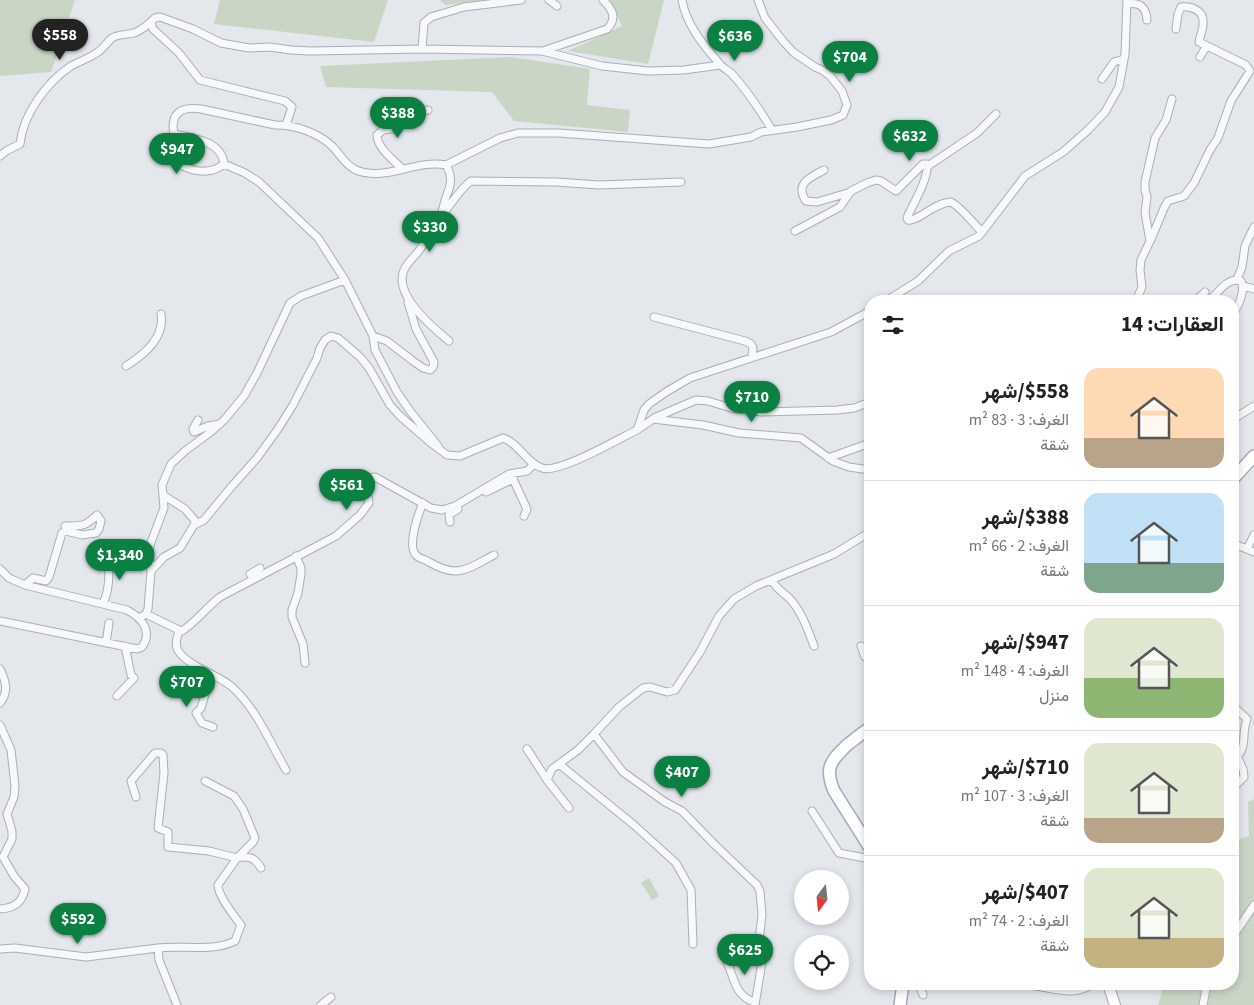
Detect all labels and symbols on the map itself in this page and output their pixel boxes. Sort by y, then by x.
pin: $558 [30,18,90,61]
pin: $636 [705,20,765,62]
pin: $704 [820,41,880,83]
pin: $388 [368,96,428,139]
pin: $632 [880,120,940,162]
pin: $947 [147,132,207,175]
pin: $330 [400,210,460,253]
pin: $710 [722,380,782,423]
pin: $561 [317,468,377,511]
pin: $1,340 [79,538,161,581]
pin: $707 [157,666,217,708]
pin: $407 [652,756,712,798]
north arrow [794,870,849,925]
pin: $592 [48,902,108,945]
pin: $625 [715,934,775,976]

